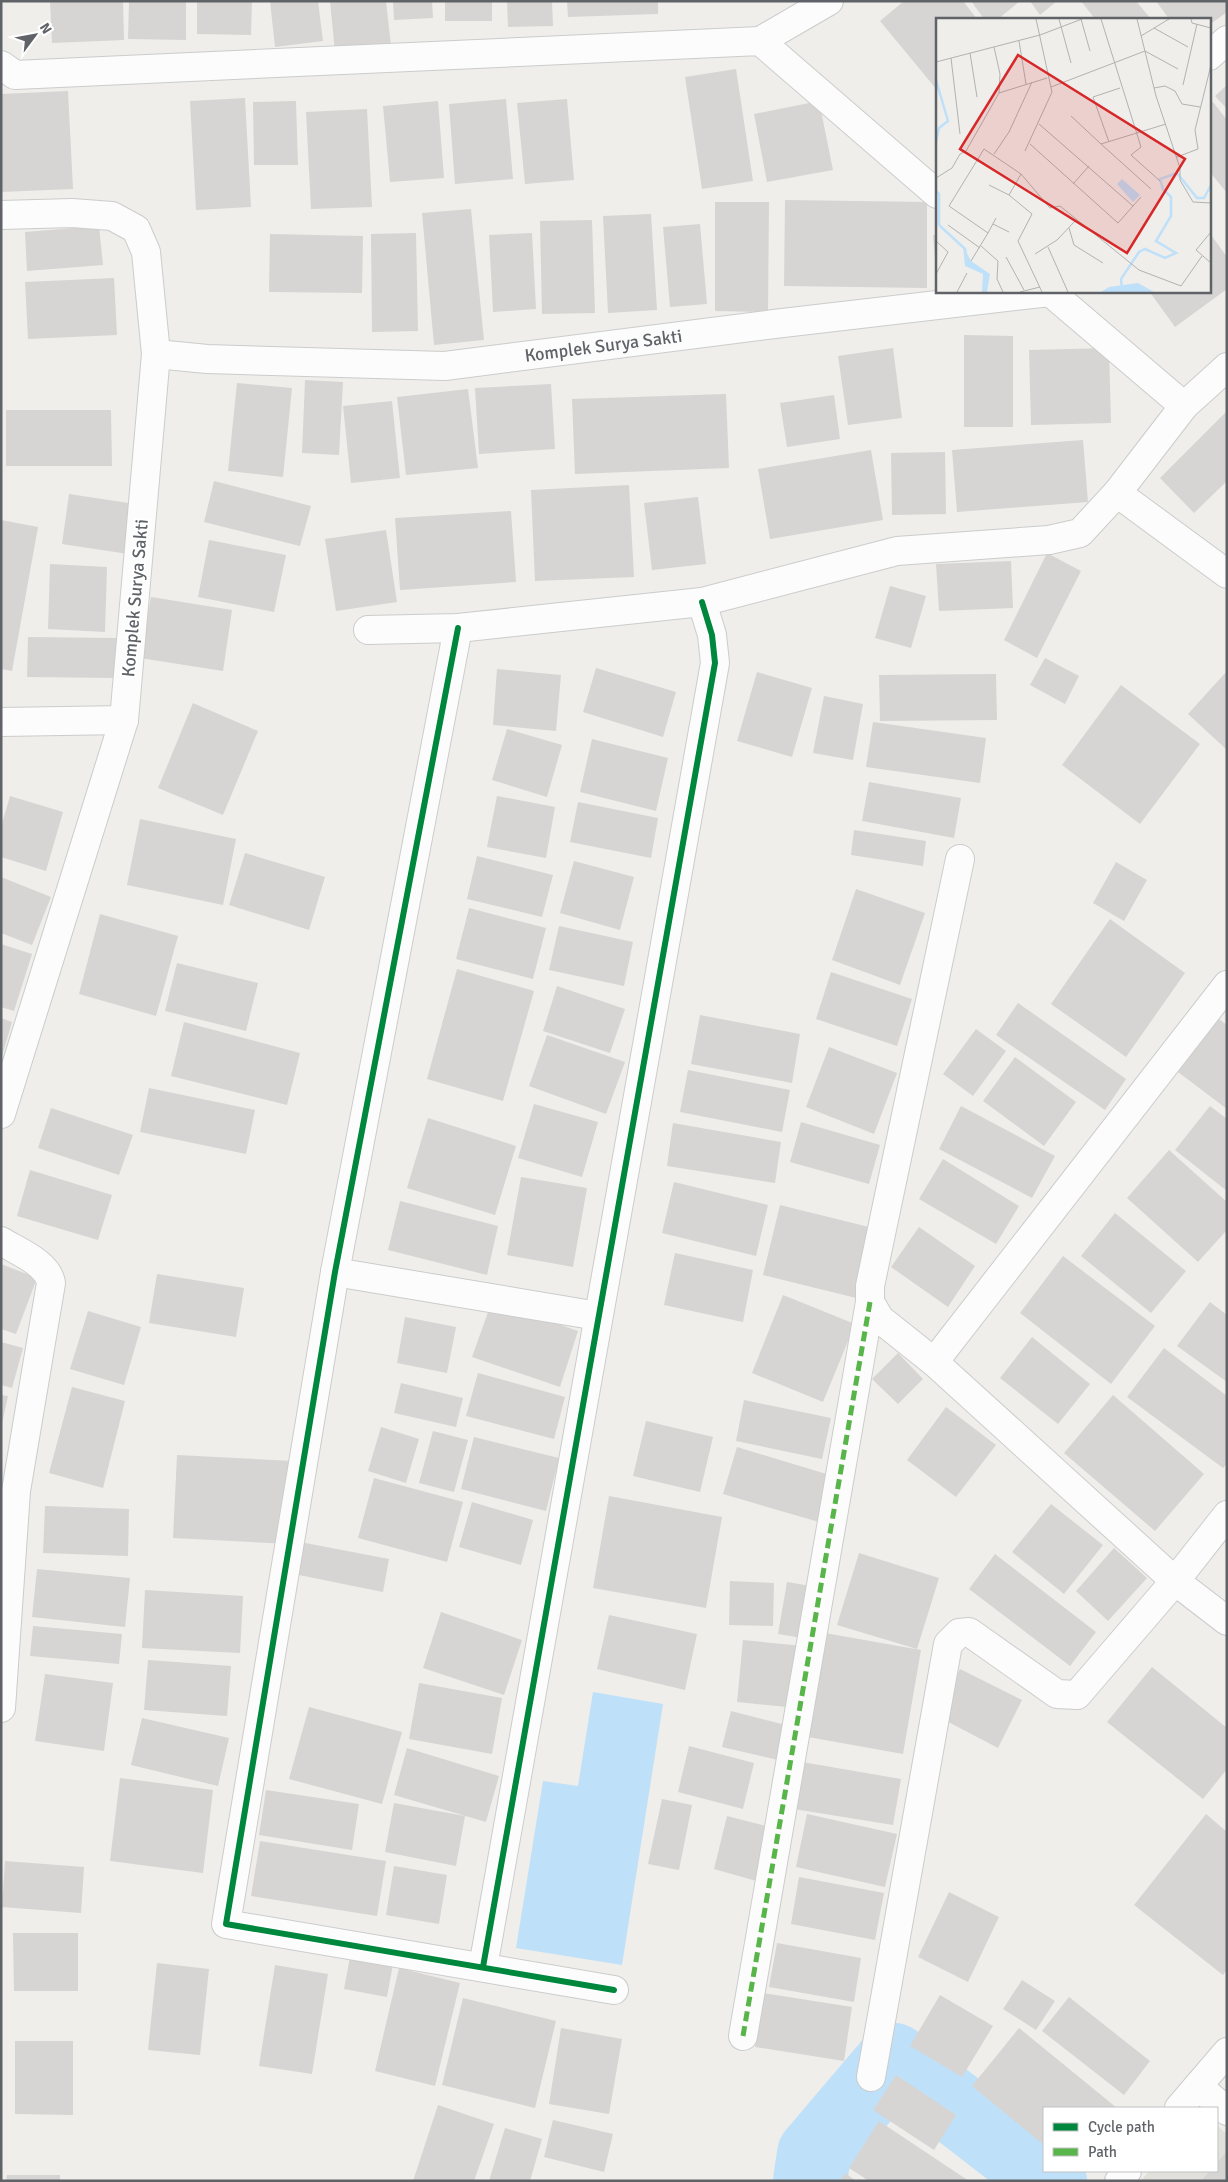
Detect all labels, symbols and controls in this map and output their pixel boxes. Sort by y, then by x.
north arrow [10,10,60,60]
inset map [936,18,1210,292]
text: N [36,20,55,37]
street label: Komplek Surya Sakti [523,325,683,367]
street label: Komplek Surya Sakti [117,518,153,678]
legend [1043,2107,1218,2172]
text: Cycle path [1088,2118,1155,2136]
text: Path [1088,2143,1117,2161]

